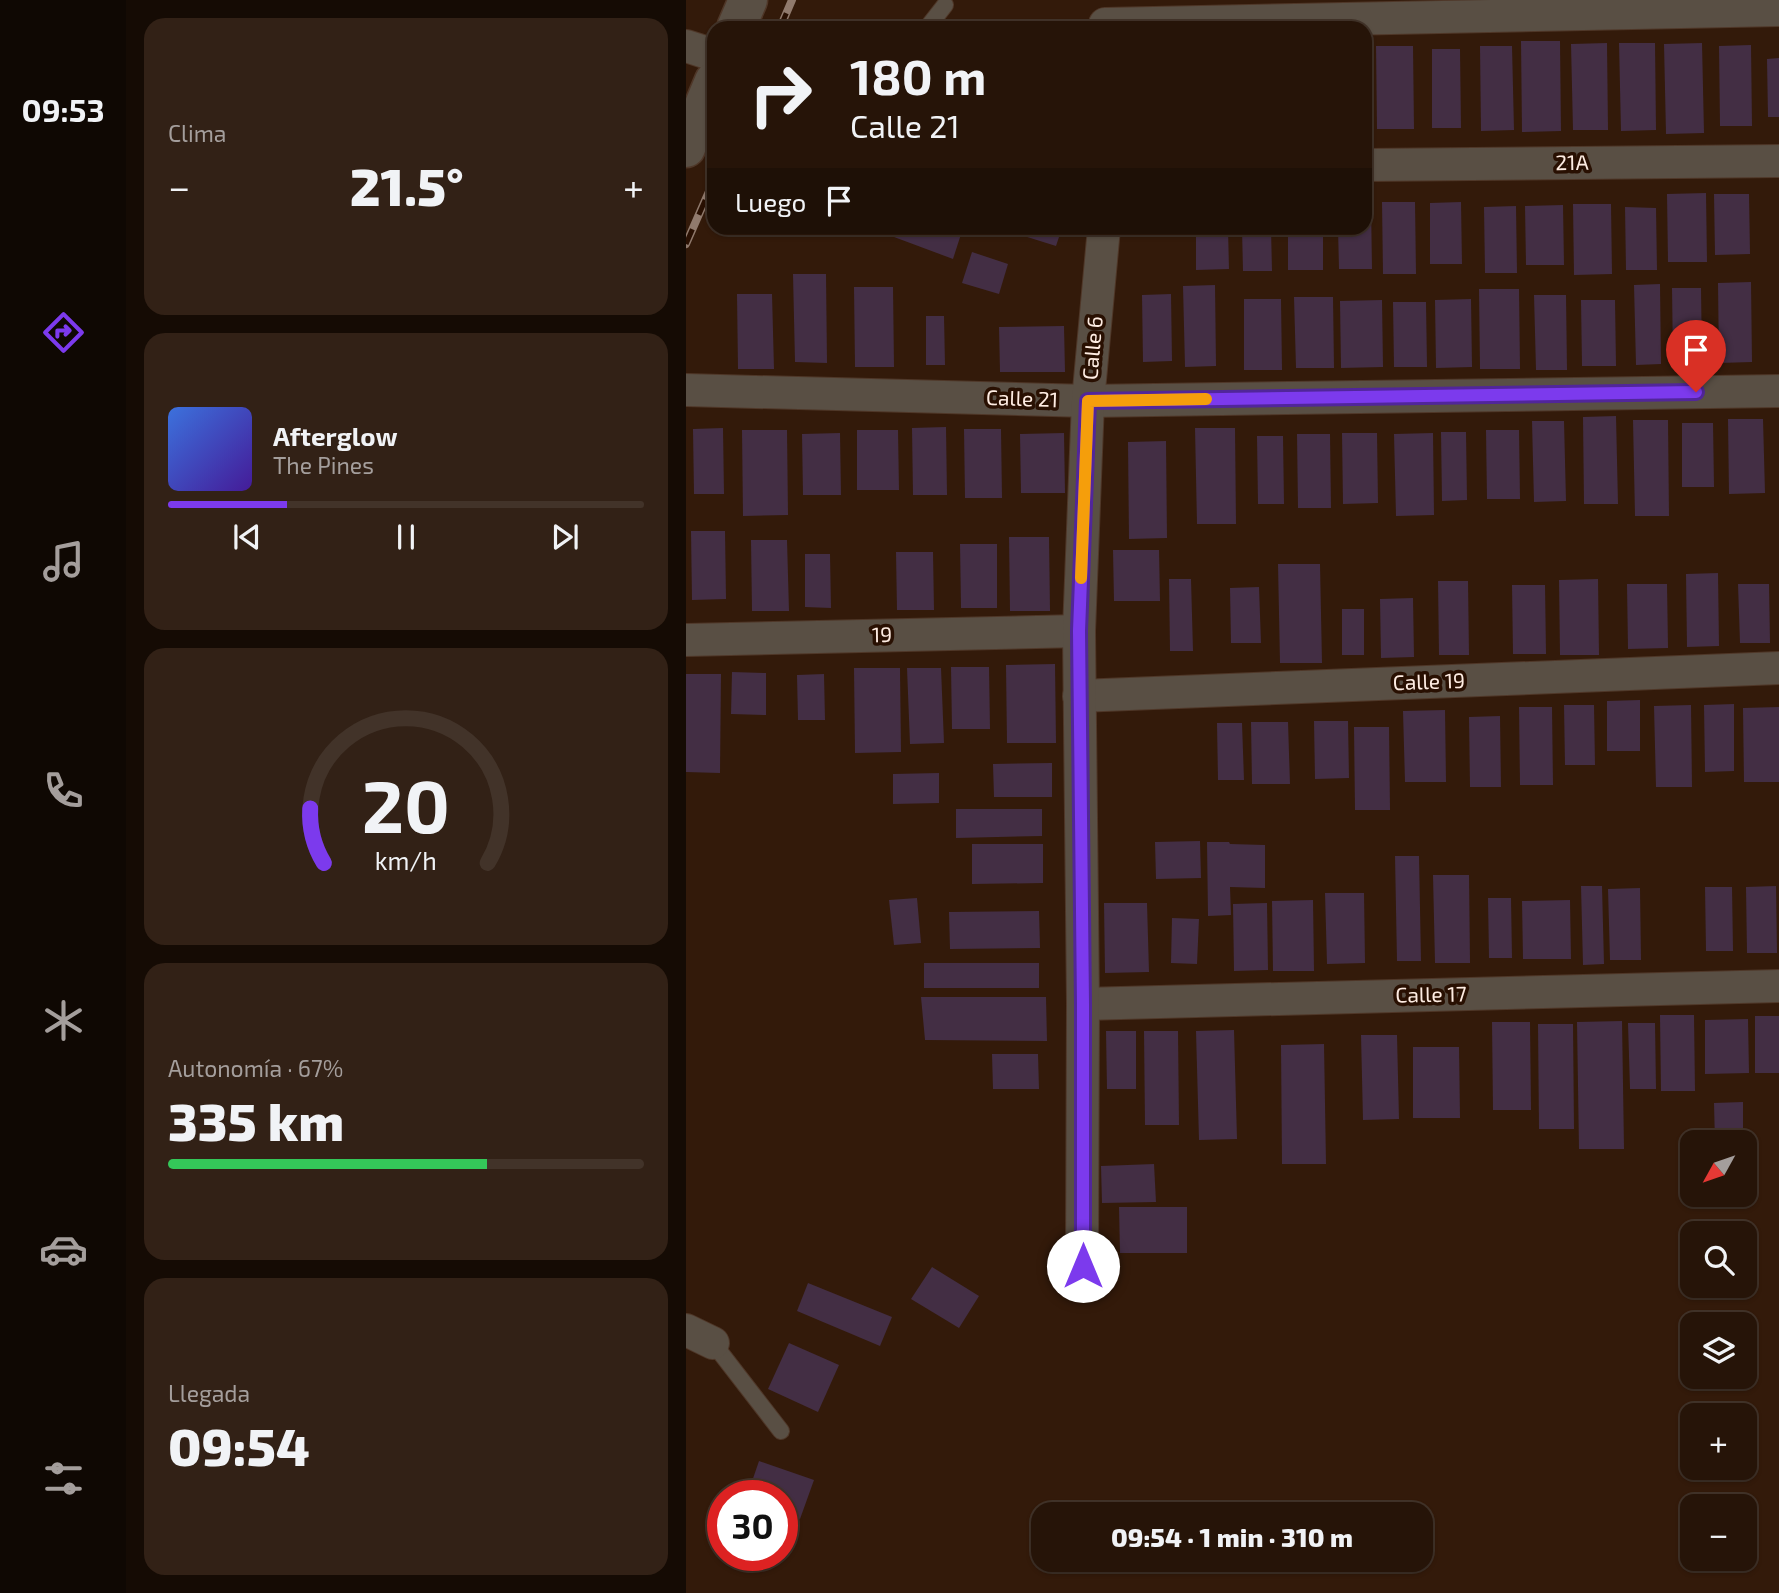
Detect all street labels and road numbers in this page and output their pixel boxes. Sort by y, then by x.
street label: 21A [1555,149,1589,174]
street label: Calle 6 [1076,315,1107,381]
street label: Calle 21 [986,384,1059,411]
street label: 19 [872,621,892,646]
street label: Calle 19 [1392,667,1466,694]
street label: Calle 17 [1395,980,1467,1007]

